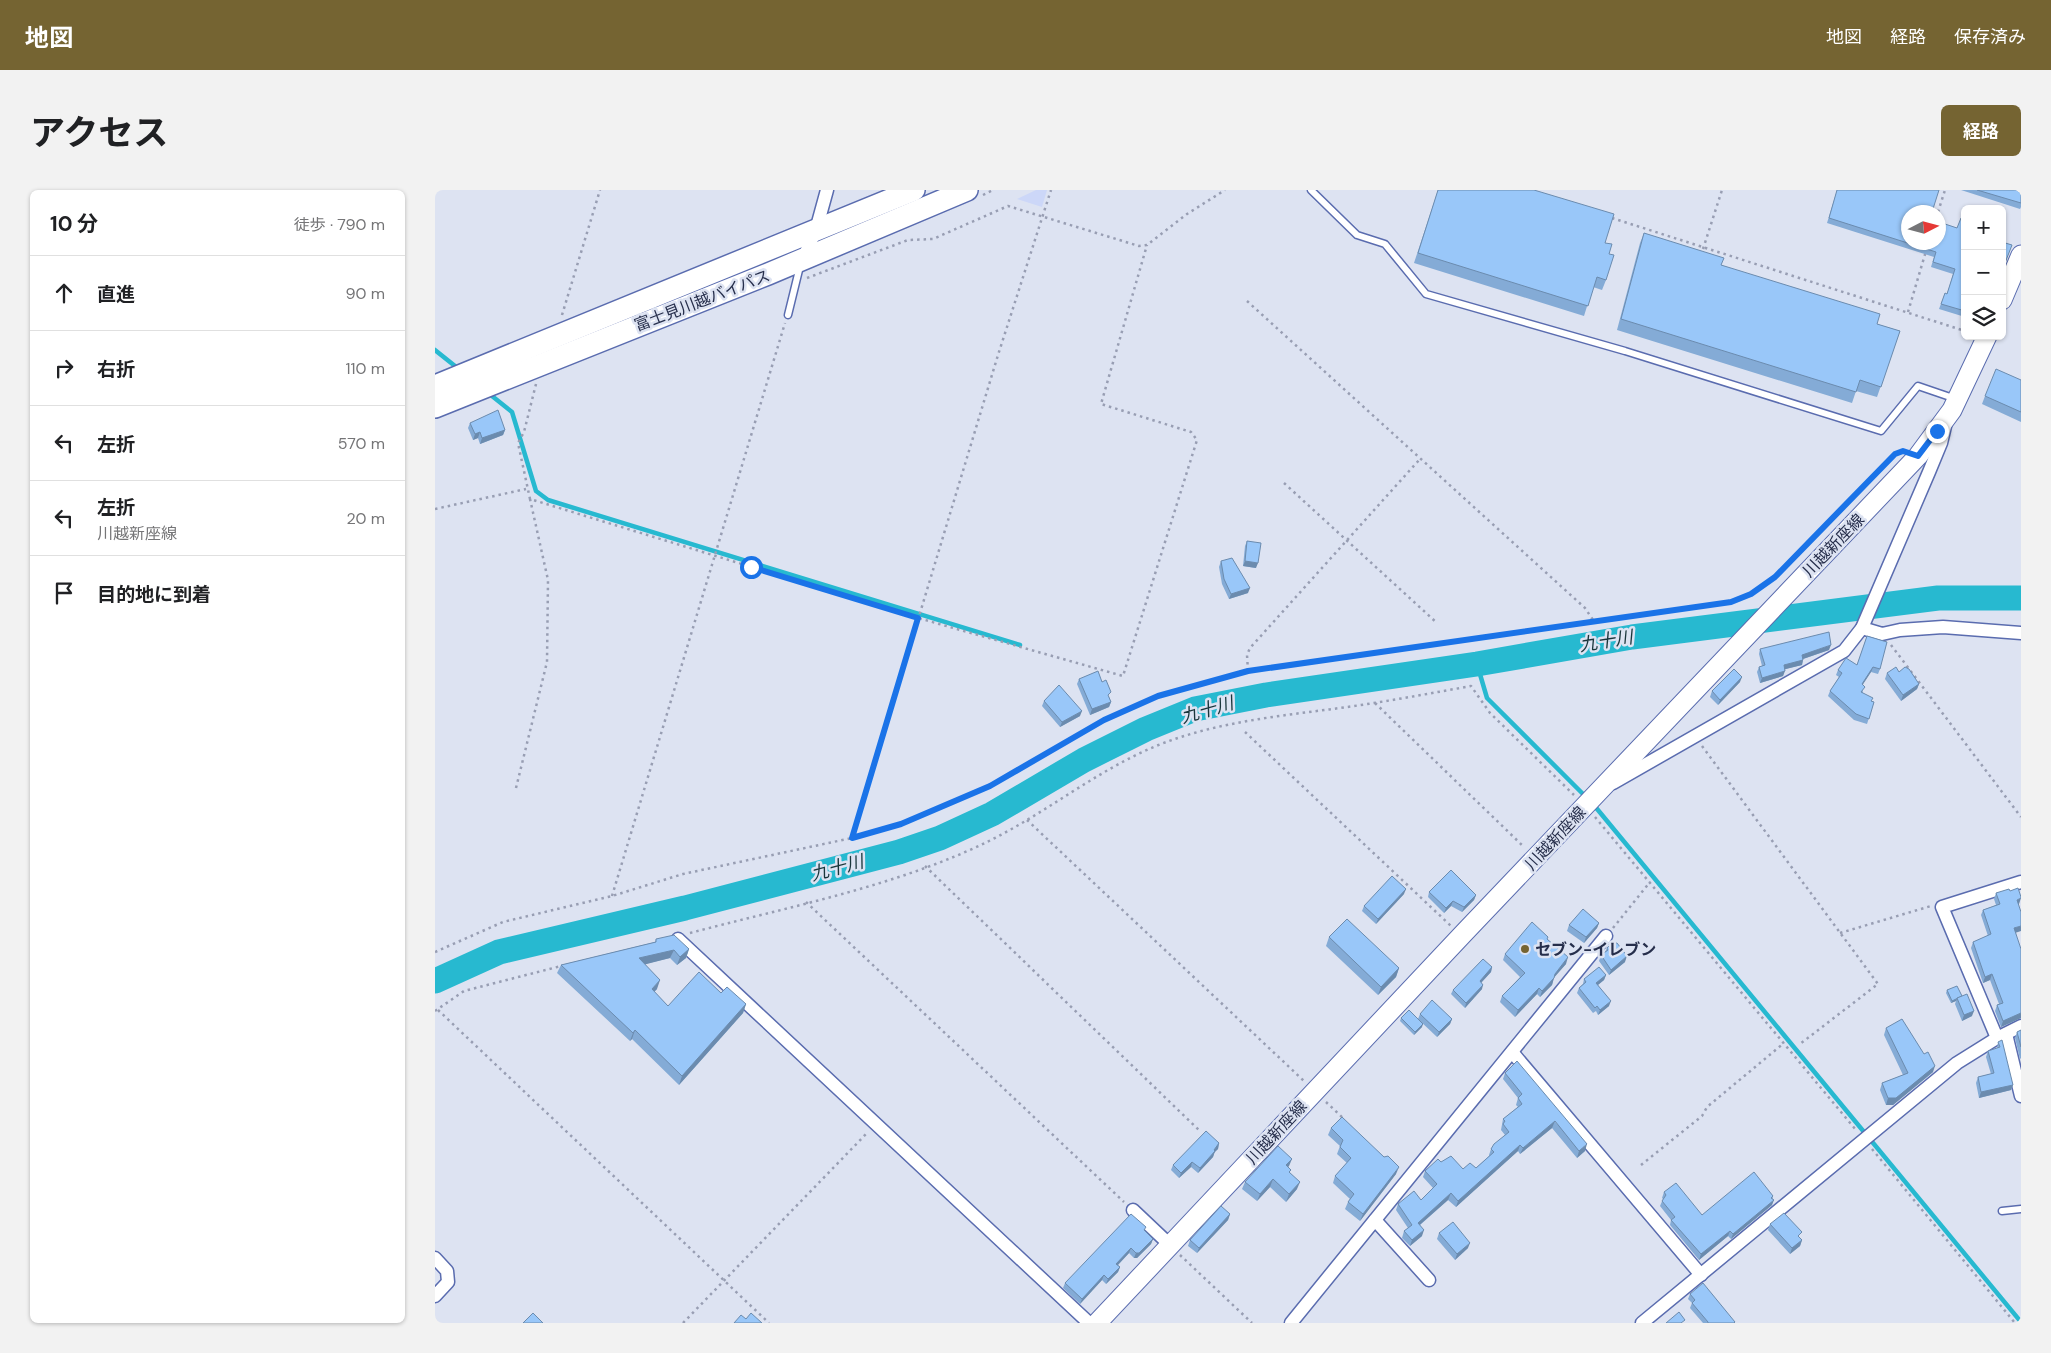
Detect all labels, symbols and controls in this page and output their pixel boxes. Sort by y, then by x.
text: 地図 [25,22,73,53]
text: 地図 [1826,25,1862,49]
text: 経路 [1890,25,1926,49]
text: 保存済み [1954,25,2026,49]
button: 経路 [1941,105,2021,156]
text: アクセス [30,110,168,156]
north arrow [1901,205,1946,250]
map controls [1961,205,2006,340]
button: + [1961,205,2006,250]
text: 10 分 [50,210,98,238]
text: 徒歩 · 790 m [294,214,385,235]
button: − [1961,250,2006,295]
street label: 富士見川越バイパス [631,265,773,336]
icon: ahead [50,279,78,307]
text: 直進 [97,282,135,307]
text: 90 m [345,283,385,304]
button: layers [1961,295,2006,340]
icon: right [50,354,78,382]
text: 右折 [97,357,135,382]
text: 110 m [346,358,385,379]
route end [1926,420,1949,443]
icon: left [50,429,78,457]
text: 左折 [97,432,135,457]
text: 570 m [338,433,385,454]
text: 左折 [97,495,135,520]
icon: left [50,504,78,532]
text: 20 m [346,508,385,529]
street label: 川越新座線 [1798,509,1869,581]
text: 川越新座線 [97,523,177,544]
route start [740,556,763,579]
icon: arrive [50,579,78,607]
text: 目的地に到着 [97,582,211,607]
water label: 九十川 [1577,625,1637,657]
water label: 九十川 [1178,690,1238,729]
street label: 川越新座線 [1520,802,1590,875]
water label: 九十川 [808,849,868,887]
place label: セブン-イレブン [1535,939,1656,960]
marker: セブン-イレブン [1519,943,1531,955]
street label: 川越新座線 [1241,1096,1311,1169]

